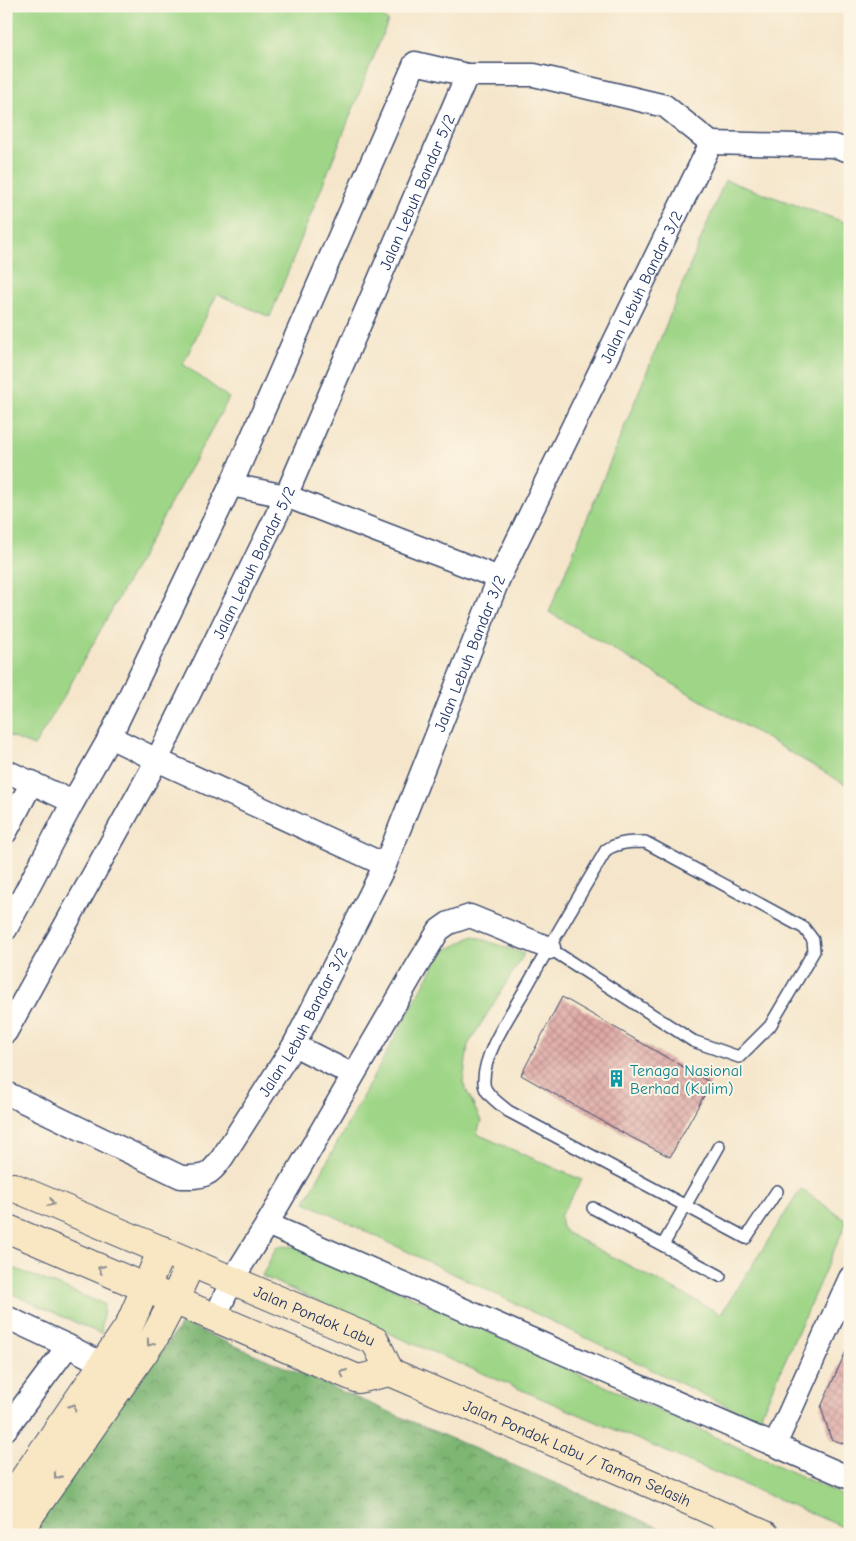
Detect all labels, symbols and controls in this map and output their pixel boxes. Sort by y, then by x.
street label: Jalan Lebuh Bandar 5/2 [376,112,459,273]
street label: Jalan Lebuh Bandar 3/2 [597,208,687,366]
street label: Jalan Lebuh Bandar 5/2 [210,484,299,642]
street label: Jalan Lebuh Bandar 3/2 [431,573,509,735]
street label: Jalan Lebuh Bandar 3/2 [256,945,352,1100]
place label: Tenaga Nasional Berhad (Kulim) [630,1062,742,1098]
building icon: Tenaga Nasional Berhad (Kulim) [606,1069,626,1089]
one-way arrow [46,1196,55,1207]
one-way arrow [97,1265,106,1275]
street label: Jalan Pondok Labu [251,1282,378,1350]
one-way arrow [147,1337,156,1347]
one-way arrow [339,1368,348,1379]
street label: Jalan Pondok Labu / Taman Selasih [460,1397,694,1511]
one-way arrow [67,1403,76,1413]
one-way arrow [54,1470,63,1480]

